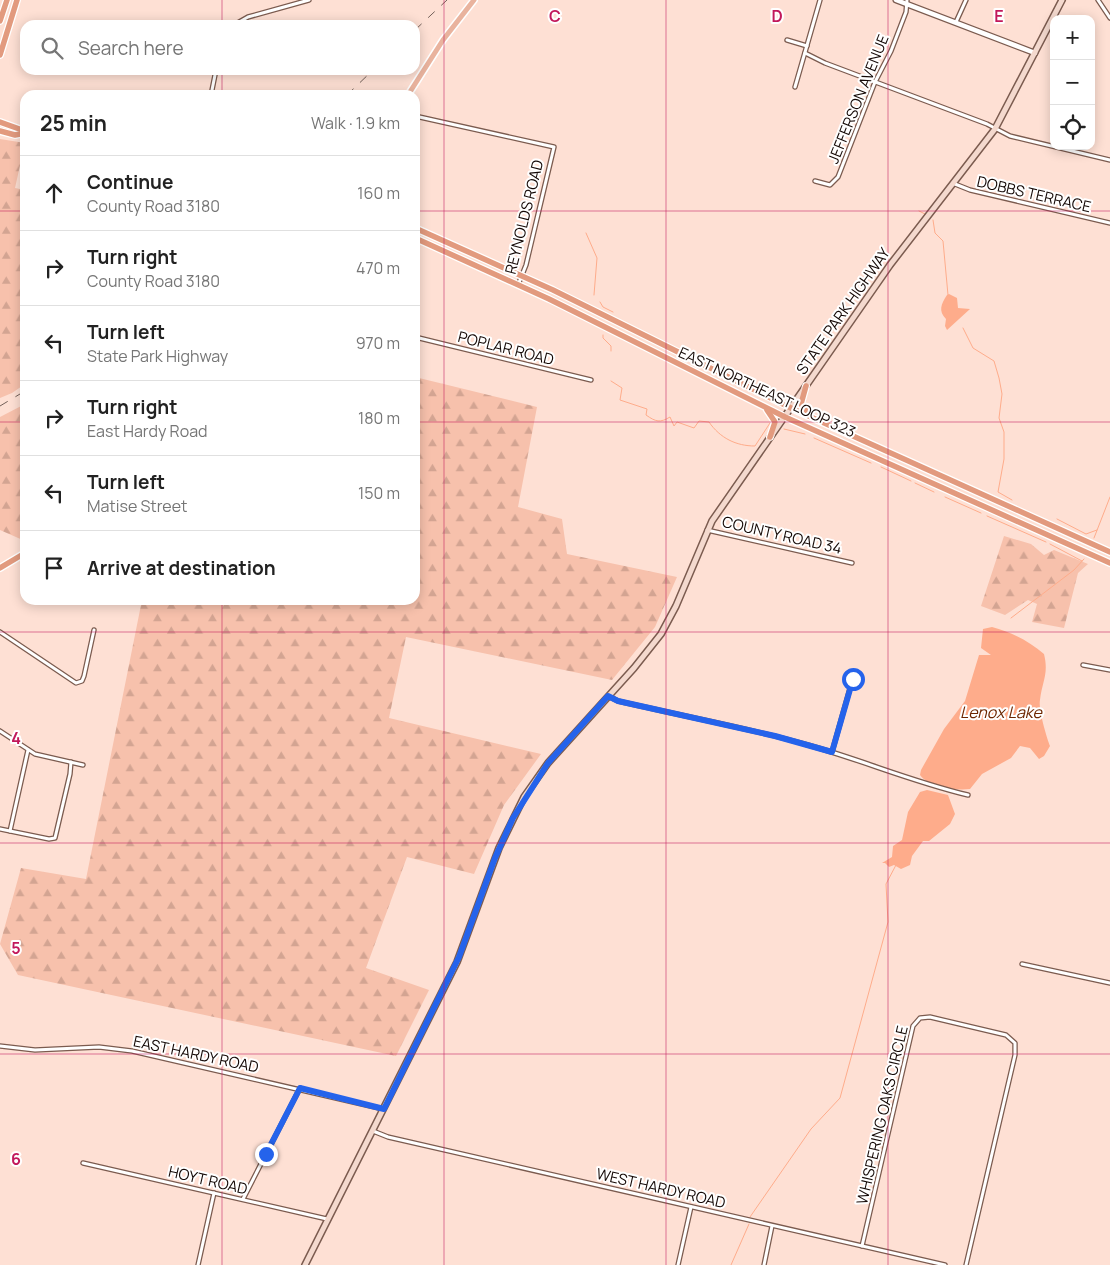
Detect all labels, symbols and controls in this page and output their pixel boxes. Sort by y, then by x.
text: C [549,5,561,27]
text: D [771,5,783,27]
text: E [994,5,1004,27]
map controls [1050,15,1095,150]
button: + [1050,15,1095,60]
search box [20,20,420,75]
street label: JEFFERSON AVENUE [823,31,893,167]
icon: search [38,34,66,62]
text: Search here [78,35,184,61]
button: − [1050,60,1095,105]
button: locate [1050,105,1095,150]
text: 25 min [40,109,107,137]
text: Walk · 1.9 km [311,112,400,134]
street label: REYNOLDS ROAD [500,158,548,276]
text: Continue [87,169,173,195]
street label: DOBBS TERRACE [975,171,1093,217]
icon: ahead [40,179,68,207]
text: 160 m [357,182,400,204]
text: County Road 3180 [87,195,220,217]
street label: STATE PARK HIGHWAY [791,243,895,379]
text: Turn right [87,244,177,270]
icon: right [40,254,68,282]
text: 470 m [356,257,400,279]
text: County Road 3180 [87,270,220,292]
text: Turn left [87,319,165,345]
street label: POPLAR ROAD [456,326,556,370]
icon: left [40,329,68,357]
text: 970 m [356,332,400,354]
street label: EAST NORTHEAST LOOP 323 [675,342,859,442]
text: State Park Highway [87,345,228,367]
text: Turn right [87,394,177,420]
icon: right [40,404,68,432]
text: 180 m [358,407,400,429]
text: East Hardy Road [87,420,208,442]
text: Turn left [87,469,165,495]
icon: left [40,479,68,507]
text: 150 m [358,482,400,504]
text: Matise Street [87,495,187,517]
street label: COUNTY ROAD 34 [720,511,844,559]
icon: arrive [40,554,68,582]
text: Arrive at destination [87,555,276,581]
route start [842,668,865,691]
water label: Lenox Lake [960,701,1044,723]
text: 4 [11,727,21,749]
text: 5 [11,937,21,959]
street label: WHISPERING OAKS CIRCLE [851,1024,913,1206]
street label: EAST HARDY ROAD [131,1030,261,1078]
route end [255,1143,278,1166]
text: 6 [11,1148,21,1170]
street label: HOYT ROAD [166,1161,250,1199]
street label: WEST HARDY ROAD [594,1163,728,1213]

